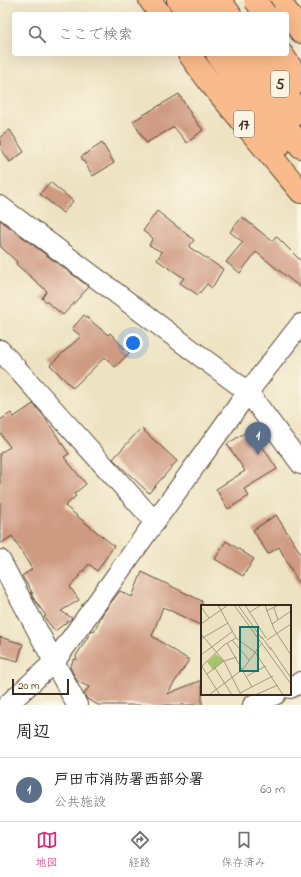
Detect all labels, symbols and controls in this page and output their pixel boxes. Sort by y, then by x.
search box [12,12,289,56]
icon: search [26,23,48,45]
text: ここで検索 [58,24,133,46]
road number: 5 [271,71,289,97]
road number: 17 [234,111,254,137]
your location [123,333,143,353]
pin: 1 [245,422,271,455]
inset map [201,605,291,695]
scale bar [12,677,69,696]
text: 20 m [18,678,40,694]
text: 周辺 [16,720,50,745]
text: 戸田市消防署西部分署 [54,769,204,791]
text: 1 [27,780,31,799]
text: 60 m [260,780,285,799]
text: 公共施設 [54,793,106,812]
tab: 地図 [36,829,58,871]
tab: 経路 [129,829,151,871]
tab: 保存済み [222,829,266,871]

